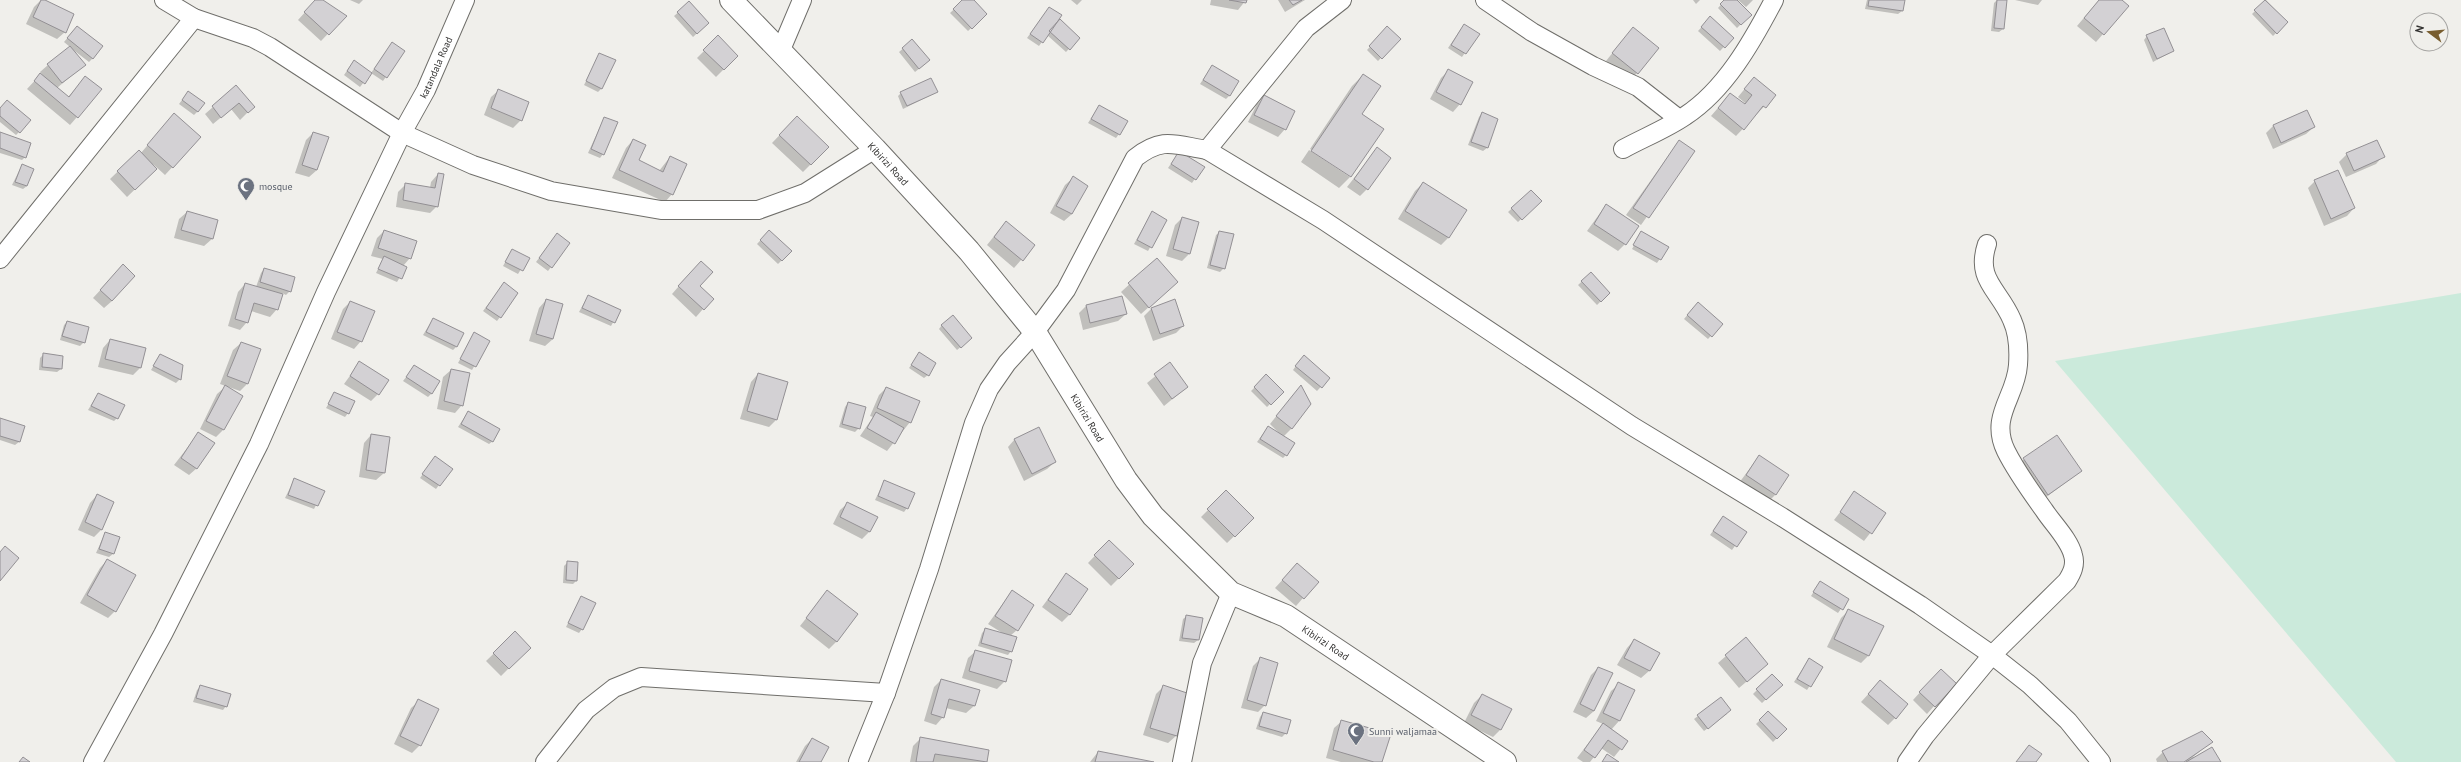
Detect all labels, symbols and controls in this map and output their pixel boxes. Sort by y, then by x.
north arrow [2409,12,2449,52]
text: N [2412,24,2427,35]
street label: katandala Road [416,35,455,100]
street label: Kibirizi Road [865,139,912,188]
mosque icon: mosque [236,176,256,201]
place label: mosque [259,180,293,193]
street label: Kibirizi Road [1068,391,1107,444]
street label: Kibirizi Road [1300,622,1352,663]
mosque icon: Sunni waljamaa [1346,721,1366,746]
place label: Sunni waljamaa [1369,725,1437,738]

